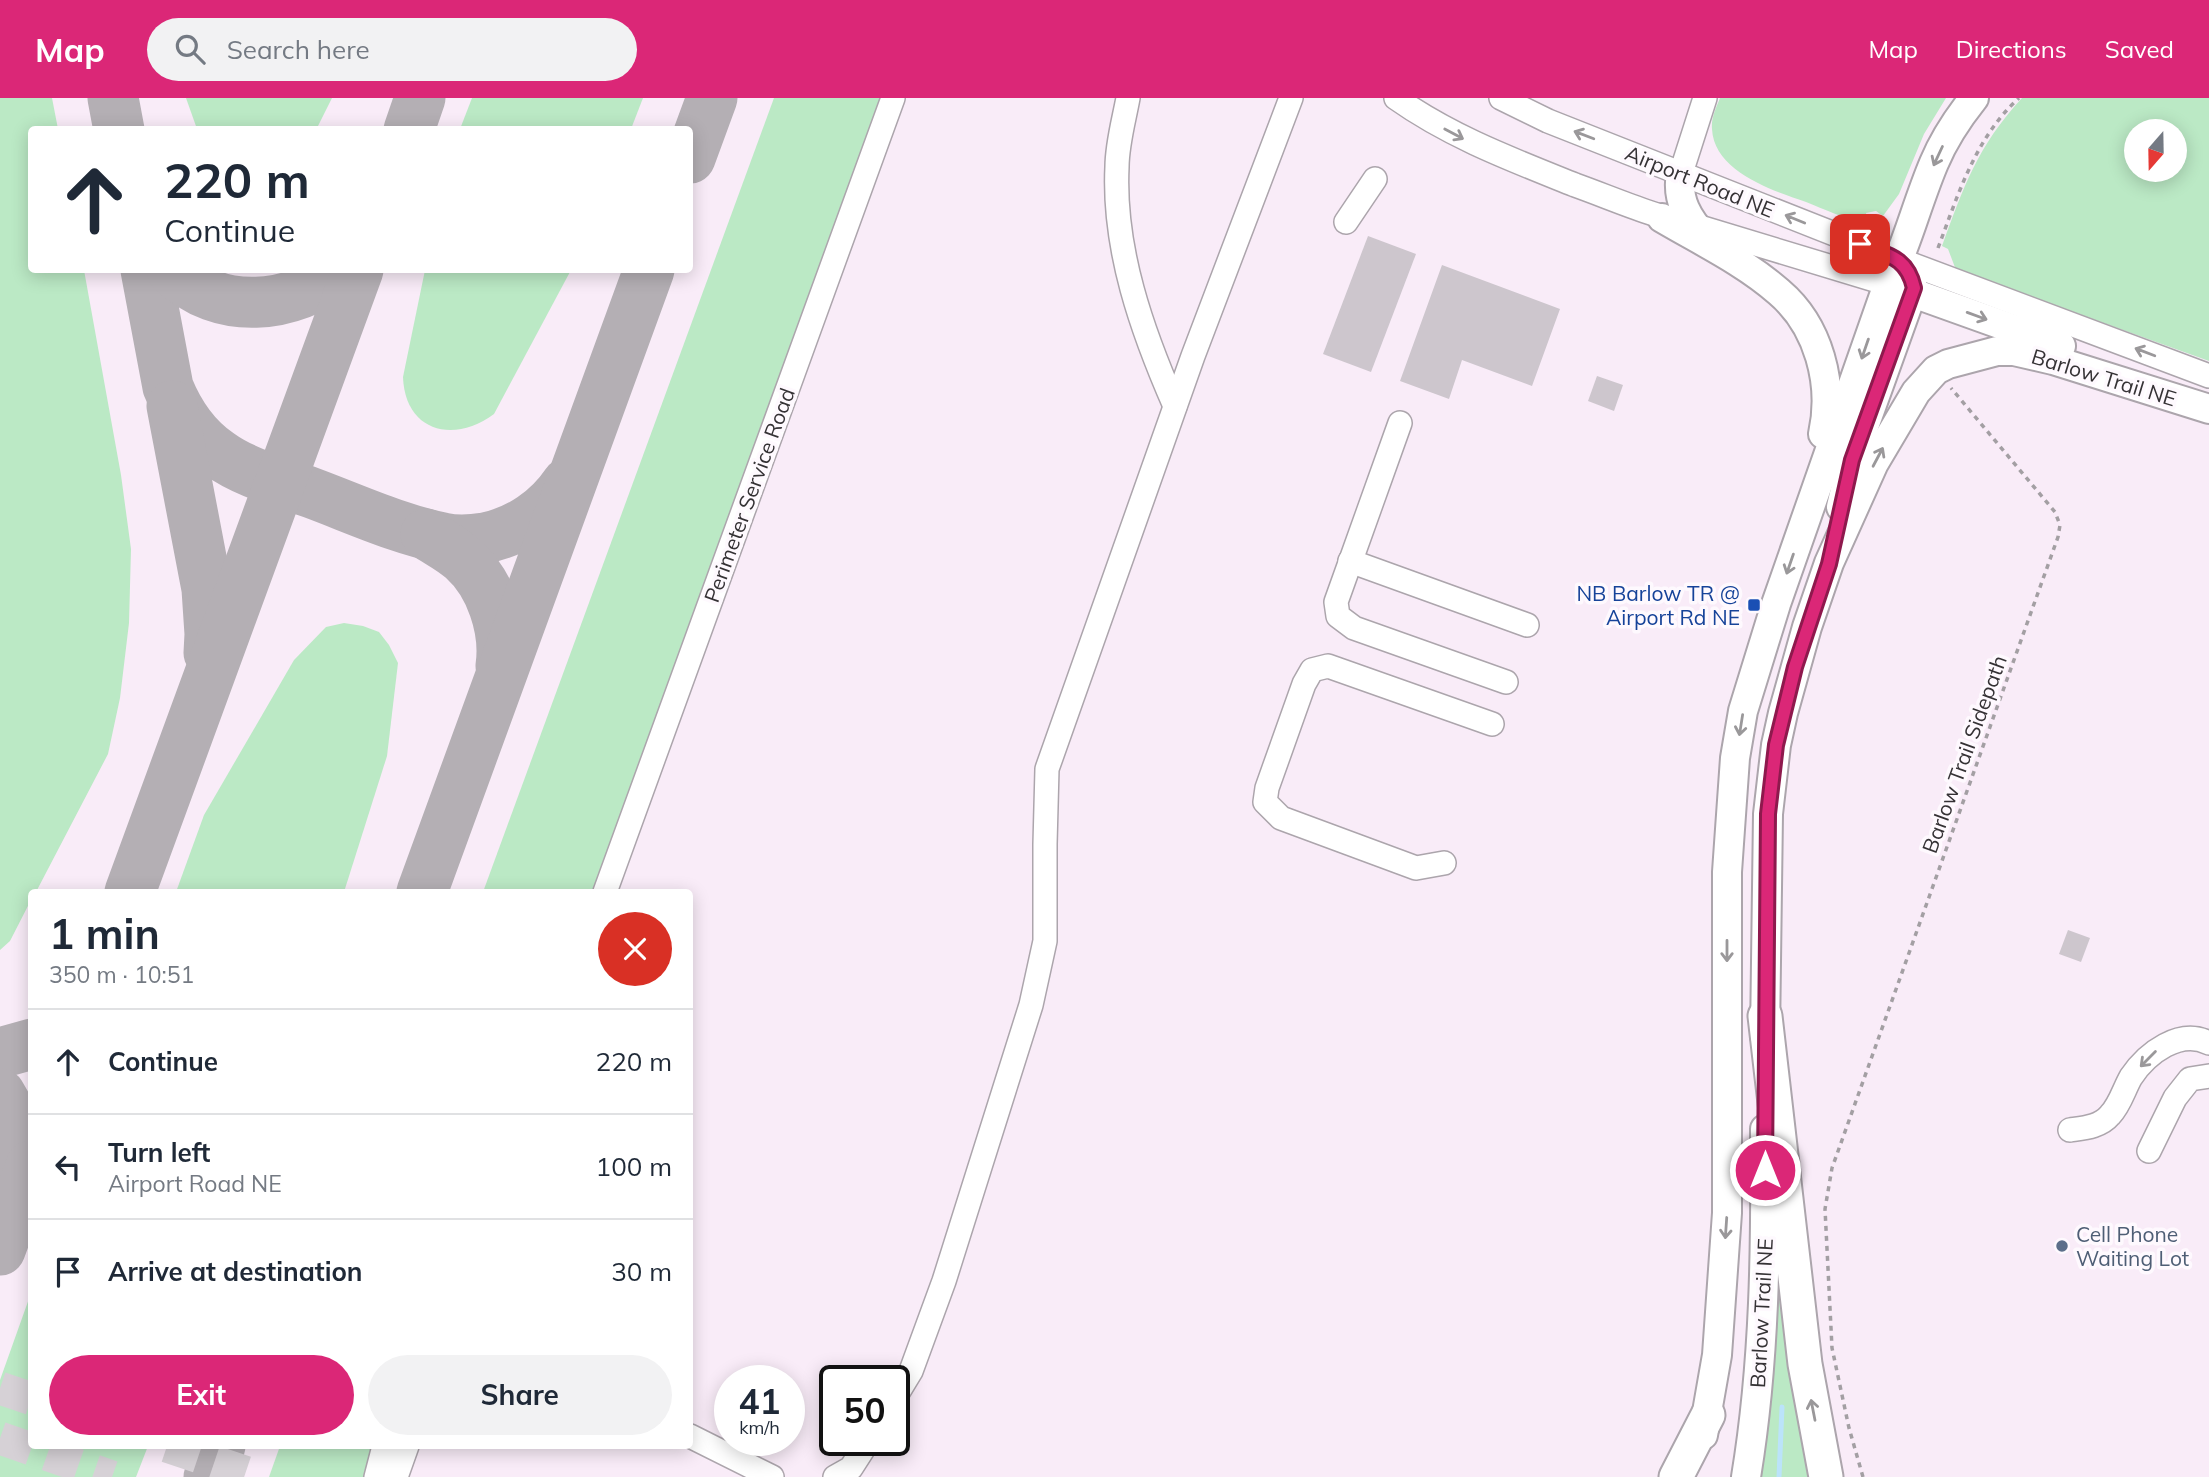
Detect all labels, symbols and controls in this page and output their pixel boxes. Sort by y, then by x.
search box [147,18,637,81]
text: Map [35,29,105,70]
icon: search [171,30,209,68]
text: Search here [227,33,370,66]
text: Map [1868,34,1918,64]
text: Directions [1956,34,2067,64]
text: Saved [2105,34,2174,64]
north arrow [2124,119,2188,182]
map controls [2124,119,2187,182]
one-way arrow [1443,127,1464,141]
one-way arrow [1573,127,1595,140]
street label: Airport Road NE [1622,139,1778,223]
one-way arrow [1931,145,1944,166]
text: 220 m [164,149,310,210]
icon: ahead [49,154,140,245]
text: Continue [164,210,295,250]
one-way arrow [1785,211,1807,224]
pin [1830,214,1890,274]
icon: arrive [1841,225,1879,263]
one-way arrow [1965,311,1987,323]
one-way arrow [1858,337,1870,359]
street label: Barlow Trail NE [2029,343,2179,411]
one-way arrow [2135,345,2157,357]
street label: Perimeter Service Road [698,384,800,606]
one-way arrow [1871,447,1885,468]
one-way arrow [1783,552,1795,574]
place label: NB Barlow TR @ Airport Rd NE [1576,580,1740,630]
marker: NB Barlow TR @ Airport Rd NE [1746,597,1762,613]
street label: Barlow Trail Sidepath [1916,651,2012,857]
one-way arrow [1734,713,1747,736]
text: 1 min [49,907,160,960]
button: close [598,912,672,986]
one-way arrow [1720,940,1734,963]
text: 350 m · 10:51 [49,960,194,989]
icon: ahead [49,1043,87,1081]
text: Continue [108,1045,218,1078]
text: 220 m [596,1045,672,1078]
one-way arrow [2140,1050,2157,1067]
position arrow [1728,1133,1802,1207]
text: Turn left [108,1136,210,1169]
icon: left [49,1148,87,1186]
text: 100 m [596,1150,672,1183]
text: Airport Road NE [108,1169,282,1198]
one-way arrow [1719,1216,1732,1239]
place label: Cell Phone Waiting Lot [2076,1221,2189,1271]
street label: Barlow Trail NE [1744,1238,1778,1388]
marker: Cell Phone Waiting Lot [2054,1238,2070,1254]
icon: arrive [49,1253,87,1291]
text: Arrive at destination [108,1255,363,1288]
text: 30 m [611,1255,672,1288]
button: Exit [49,1355,354,1435]
button: Share [368,1355,672,1435]
speed limit sign: 50 [819,1365,910,1456]
text: 41 [738,1379,781,1423]
one-way arrow [1806,1399,1819,1422]
text: km/h [739,1416,780,1439]

